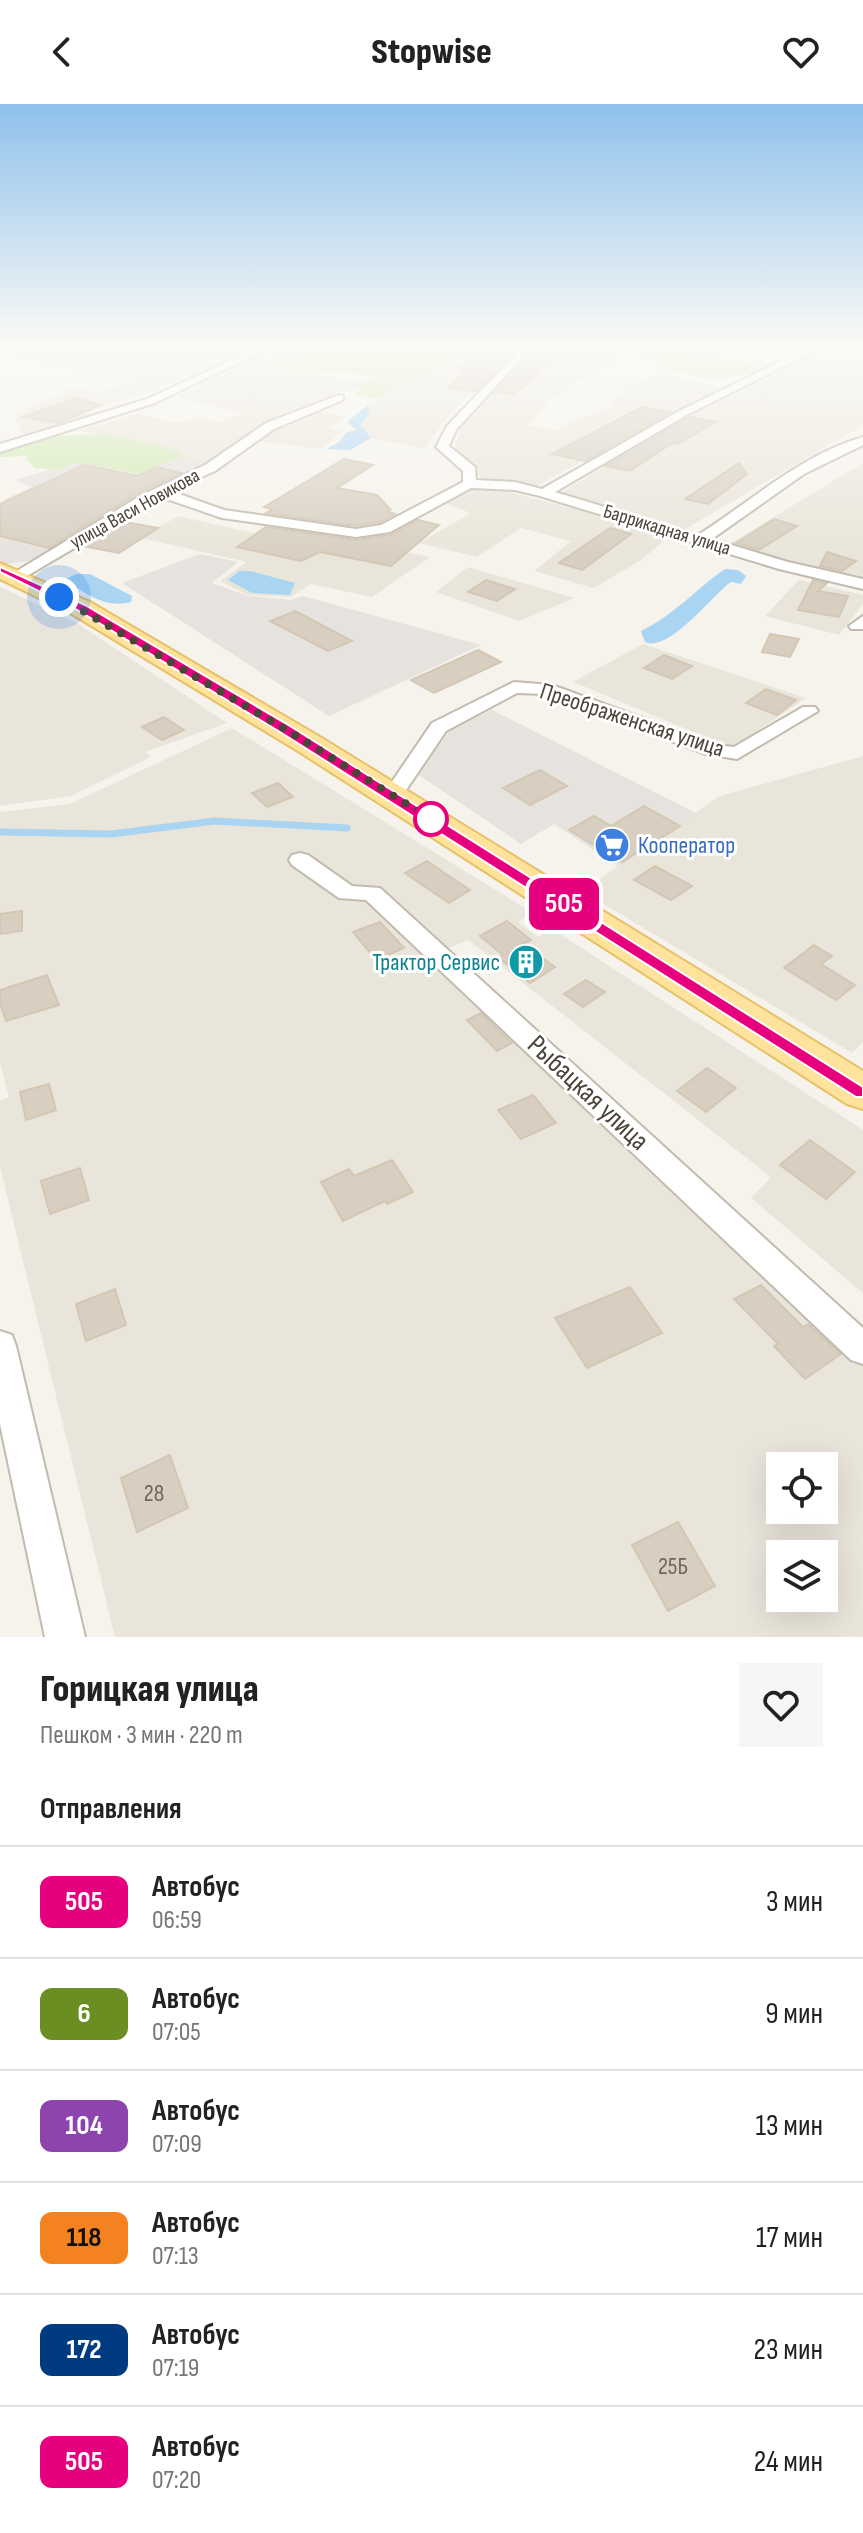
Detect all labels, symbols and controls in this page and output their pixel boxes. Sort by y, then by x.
icon: back [40,30,84,74]
icon: heart [779,30,823,74]
text: Stopwise [371,31,492,74]
street label: улица Васи Новикова [66,464,204,554]
street label: Баррикадная улица [601,499,733,561]
your location [39,577,79,617]
street label: Преображенская улица [536,677,728,763]
unlabelled marker [414,802,448,836]
supermarket icon: Кооператор [593,826,631,864]
place label: Кооператор [638,831,735,860]
line badge: 505 [518,878,610,930]
text: 505 [545,887,583,920]
building icon: Трактор Сервис [507,943,545,981]
place label: Трактор Сервис [372,948,500,977]
street label: Рыбацкая улица [521,1029,655,1157]
map controls [766,1452,838,1612]
button: locate [766,1452,838,1524]
house number: 28 [144,1479,164,1508]
button: layers [766,1540,838,1612]
house number: 25Б [658,1552,688,1581]
button: heart [739,1663,823,1747]
text: Горицкая улица [40,1667,259,1712]
text: Пешком · 3 мин · 220 m [40,1720,243,1751]
text: Отправления [40,1791,182,1827]
text: Автобус [152,1869,240,1905]
text: 3 мин [766,1884,823,1920]
text: 505 [65,1885,103,1918]
text: 06:59 [152,1905,202,1936]
text: Автобус [152,1981,240,2017]
text: 9 мин [765,1996,823,2032]
text: 6 [77,1997,91,2030]
text: 07:05 [152,2017,201,2048]
text: Автобус [152,2093,240,2129]
text: 13 мин [755,2108,823,2144]
text: 104 [65,2109,103,2142]
text: 07:09 [152,2129,202,2160]
text: Автобус [152,2205,240,2241]
text: 17 мин [756,2220,823,2256]
text: 118 [66,2221,102,2254]
text: 07:13 [152,2241,199,2272]
text: Автобус [152,2317,240,2353]
text: 23 мин [754,2332,823,2368]
text: 172 [66,2333,102,2366]
text: 07:19 [152,2353,199,2384]
text: Автобус [152,2429,240,2465]
text: 24 мин [754,2444,823,2480]
text: 505 [65,2445,103,2478]
text: 07:20 [152,2465,201,2496]

